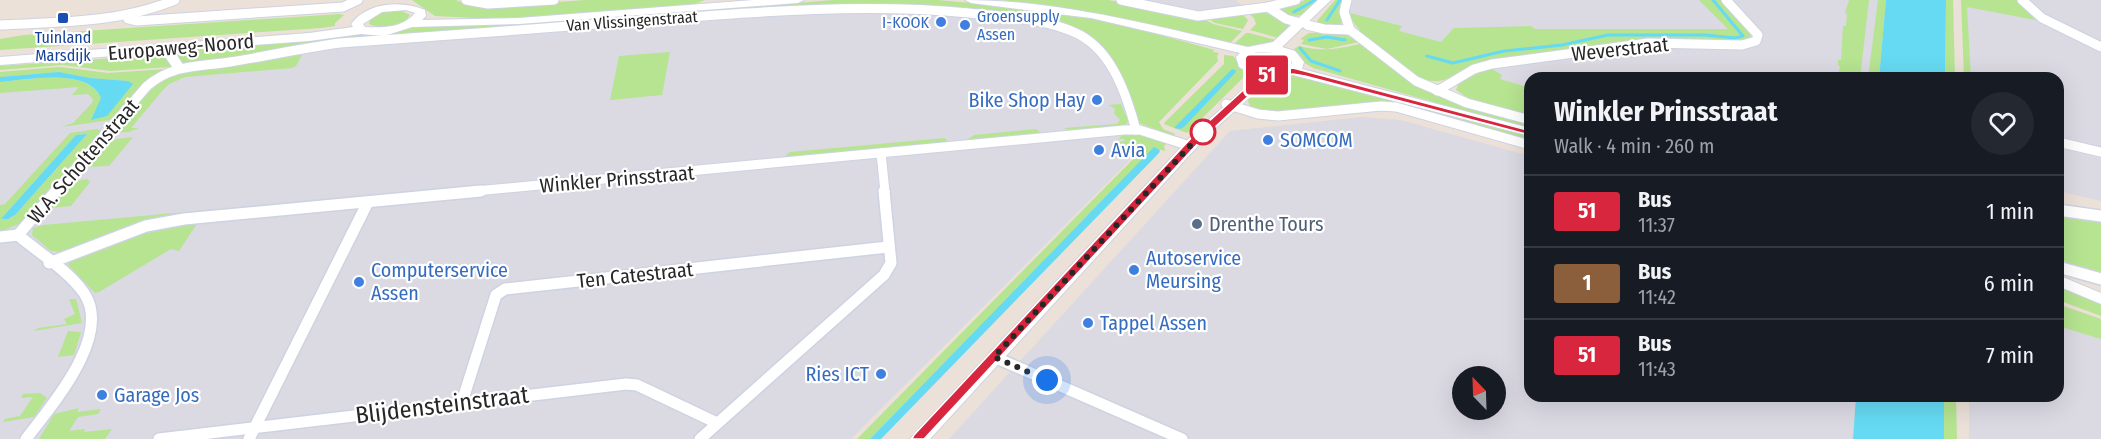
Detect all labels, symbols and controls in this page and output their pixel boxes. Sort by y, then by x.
street label: Van Vlissingenstraat [566,7,699,35]
place label: Groensupply Assen [977,7,1060,44]
marker: Tuinland Marsdijk [56,11,70,25]
place label: I-KOOK [882,13,930,32]
marker: I-KOOK [934,15,948,29]
marker: Groensupply Assen [958,18,972,32]
place label: Tuinland Marsdijk [35,28,91,65]
street label: Europaweg-Noord [107,29,255,65]
street label: Weverstraat [1570,32,1670,66]
line badge: 51 [1240,56,1294,94]
text: 51 [1258,62,1276,88]
place label: Bike Shop Hay [968,88,1085,112]
button: heart [1971,92,2034,155]
street label: W.A. Scholtenstraat [22,93,144,228]
marker: Bike Shop Hay [1090,93,1104,107]
text: Winkler Prinsstraat [1554,95,1778,128]
unlabelled marker [1190,119,1216,145]
place label: SOMCOM [1280,128,1353,152]
marker: SOMCOM [1261,133,1275,147]
text: Walk · 4 min · 260 m [1554,134,1714,158]
place label: Avia [1111,138,1145,162]
marker: Avia [1092,143,1106,157]
street label: Winkler Prinsstraat [539,160,696,198]
text: Bus [1638,186,1671,213]
text: 51 [1578,198,1596,224]
text: 1 min [1986,198,2034,225]
place label: Drenthe Tours [1209,212,1324,236]
text: 11:37 [1638,213,1675,237]
marker: Drenthe Tours [1190,217,1204,231]
place label: Autoservice Meursing [1146,246,1241,293]
street label: Ten Catestraat [576,257,695,293]
place label: Computerservice Assen [371,258,508,305]
text: Bus [1638,258,1671,285]
marker: Autoservice Meursing [1127,263,1141,277]
text: 1 [1583,270,1591,296]
text: 6 min [1984,270,2034,297]
marker: Computerservice Assen [352,275,366,289]
text: 11:42 [1638,285,1676,309]
place label: Tappel Assen [1100,311,1207,335]
marker: Tappel Assen [1081,316,1095,330]
text: Bus [1638,330,1671,357]
text: 51 [1578,342,1596,368]
text: 7 min [1986,342,2034,369]
text: 11:43 [1638,357,1676,381]
place label: Ries ICT [805,362,870,386]
your location [1032,365,1062,395]
north arrow [1452,366,1506,420]
map controls [1452,366,1506,420]
marker: Ries ICT [874,367,888,381]
street label: Blijdensteinstraat [354,380,530,430]
place label: Garage Jos [114,383,199,407]
marker: Garage Jos [95,388,109,402]

